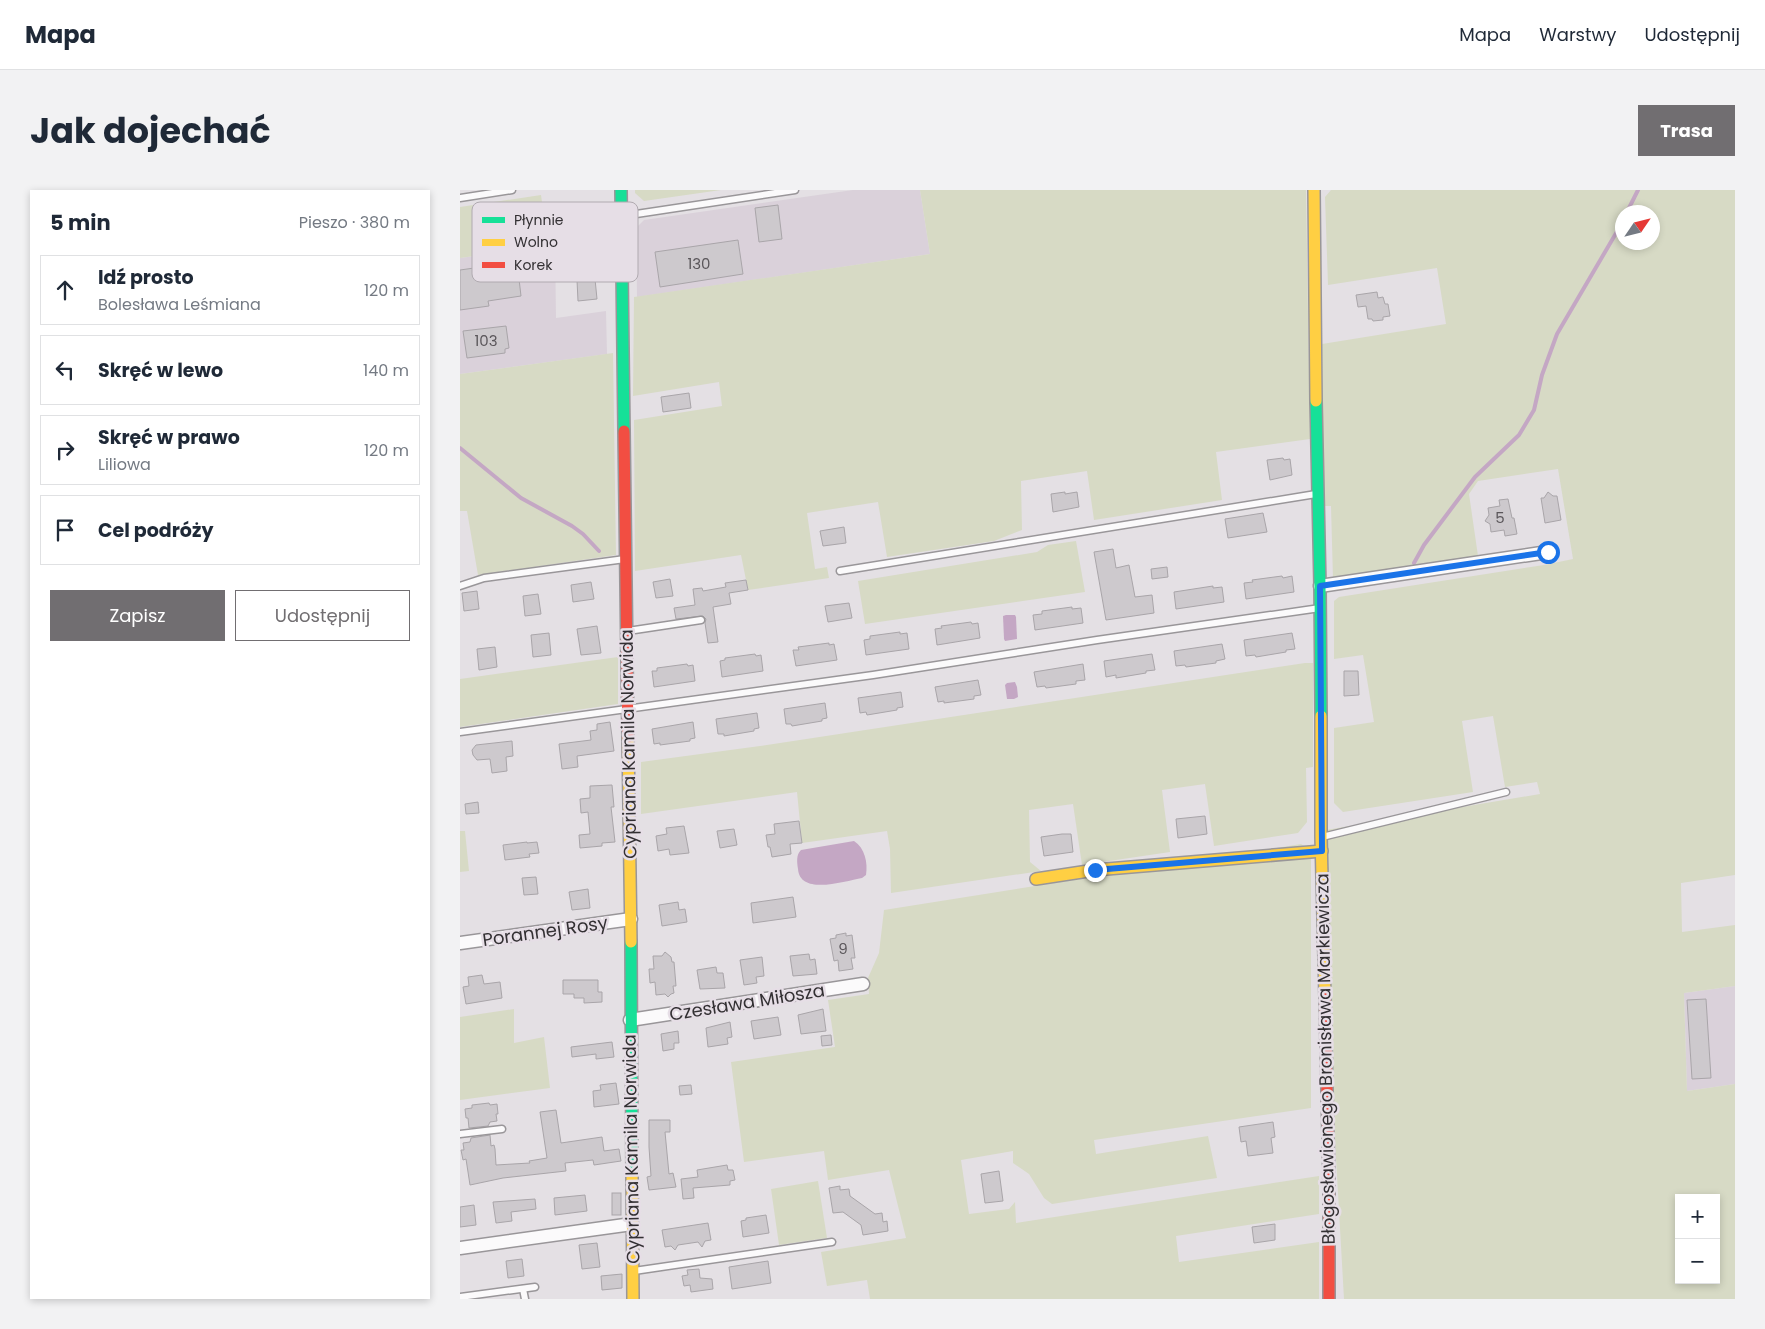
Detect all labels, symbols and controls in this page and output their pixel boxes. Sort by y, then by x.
text: Mapa [25,18,96,51]
text: Mapa [1459,22,1511,47]
text: Warstwy [1539,22,1616,47]
text: Udostępnij [1644,22,1740,47]
button: Trasa [1638,105,1735,156]
text: Jak dojechać [30,106,271,155]
legend [472,202,638,282]
north arrow [1615,205,1660,250]
text: 5 min [50,208,111,237]
text: Płynnie [514,210,564,230]
text: Pieszo · 380 m [299,211,410,234]
text: Wolno [514,232,558,252]
house number: 130 [687,253,711,274]
text: Korek [514,255,553,275]
text: Idź prosto [98,264,194,291]
icon: ahead [51,276,79,304]
text: 120 m [364,279,409,302]
text: Bolesława Leśmiana [98,293,261,316]
house number: 103 [474,330,498,351]
icon: left [51,356,79,384]
text: Skręć w lewo [98,357,223,384]
text: 140 m [363,359,409,382]
text: Skręć w prawo [98,424,240,451]
icon: right [51,436,79,464]
text: 120 m [364,439,409,462]
text: Liliowa [98,453,151,476]
house number: 5 [1495,507,1505,528]
icon: arrive [51,516,79,544]
text: Cel podróży [98,517,213,544]
route start [1537,541,1560,564]
button: Zapisz [50,590,225,641]
button: Udostępnij [235,590,410,641]
street label: Cypriana Kamila Norwida [613,629,643,859]
route end [1084,859,1107,882]
street label: Błogosławionego Bronisława Markiewicza [1309,873,1341,1245]
street label: Porannej Rosy [481,910,609,952]
house number: 9 [838,938,848,959]
street label: Czesława Miłosza [668,977,826,1027]
street label: Cypriana Kamila Norwida [616,1034,646,1264]
map controls [1675,1194,1720,1284]
button: + [1675,1194,1720,1239]
button: − [1675,1239,1720,1284]

